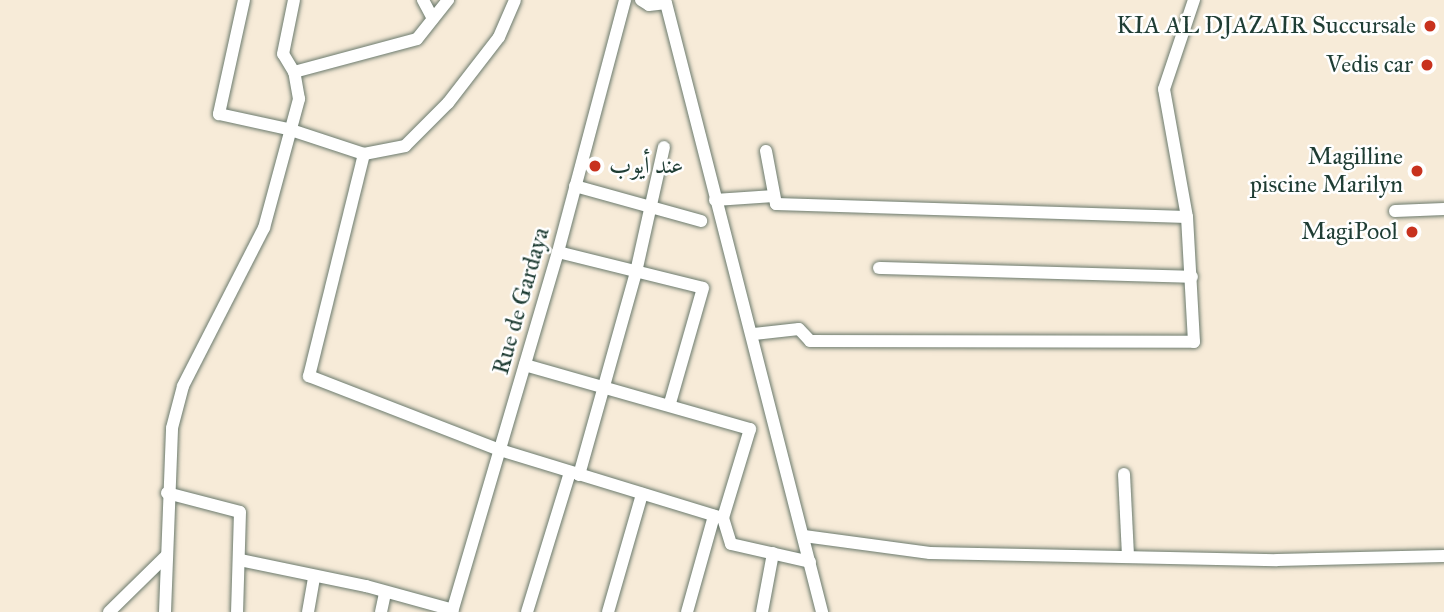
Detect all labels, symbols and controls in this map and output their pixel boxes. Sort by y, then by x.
place label: KIA AL DJAZAIR Succursale [1117,12,1416,40]
marker: KIA AL DJAZAIR Succursale [1422,18,1438,34]
place label: Vedis car [1326,51,1413,79]
marker: Vedis car [1419,57,1435,73]
place label: Magilline piscine Marilyn [1250,143,1403,199]
place label: عند أيوب [609,152,683,180]
marker: عند أيوب [587,158,603,174]
marker: Magilline piscine Marilyn [1409,163,1425,179]
place label: MagiPool [1301,218,1398,246]
street label: Rue de Gardaya [486,224,556,378]
marker: MagiPool [1404,224,1420,240]

